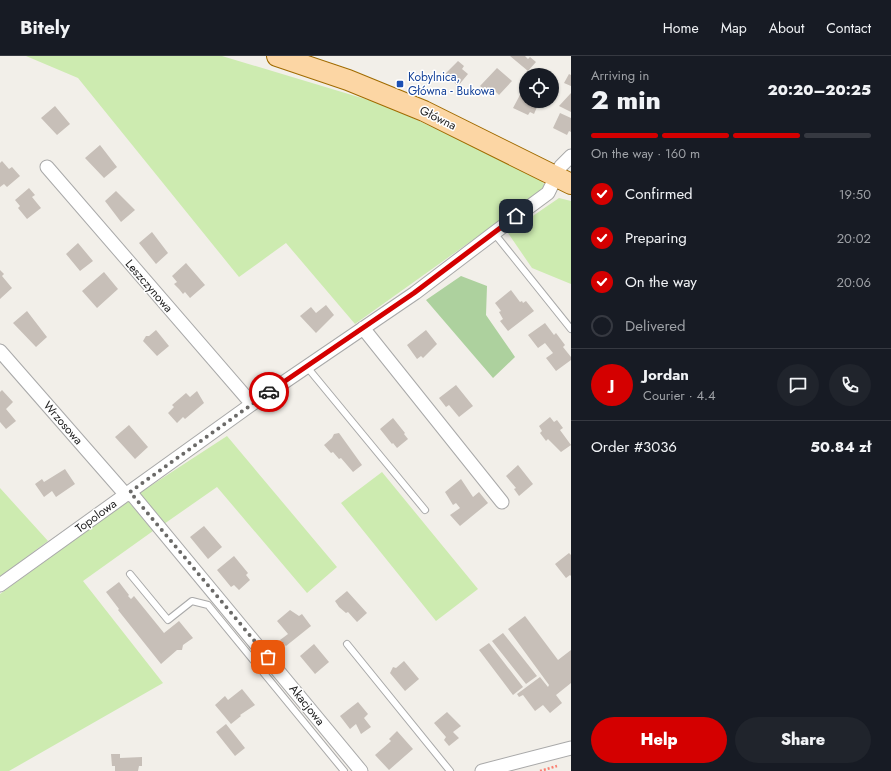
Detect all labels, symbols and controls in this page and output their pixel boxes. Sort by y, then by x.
text: Bitely [20,14,70,41]
text: Home [663,18,699,38]
text: Map [721,18,747,38]
text: About [769,18,804,38]
text: Contact [826,18,871,38]
text: Arriving in [591,66,649,85]
place label: Kobylnica, Główna - Bukowa [408,68,495,100]
map controls [519,68,559,108]
button: locate [519,68,559,108]
marker: Kobylnica, Główna - Bukowa [395,79,405,89]
text: 20:20–20:25 [768,79,871,101]
text: 2 min [591,81,661,119]
street label: Główna [417,101,460,135]
text: On the way · 160 m [591,144,700,163]
icon: check [591,183,613,205]
text: Confirmed [625,183,693,205]
text: 19:50 [839,185,871,204]
pin [499,199,533,233]
icon: home [505,205,527,227]
icon: check [591,227,613,249]
text: Preparing [625,227,687,249]
text: 20:02 [837,229,871,248]
street label: Leszczynowa [121,256,177,317]
icon: check [591,271,613,293]
text: On the way [625,271,697,293]
text: 20:06 [837,273,871,292]
text: Delivered [625,315,686,337]
text: Jordan [643,364,689,386]
button: chat [777,364,819,406]
button: phone [829,364,871,406]
courier [249,372,289,412]
text: J [610,374,614,396]
icon: car [258,381,280,403]
text: Courier · 4.4 [643,386,716,405]
street label: Wrzosowa [39,397,87,449]
text: Order #3036 [591,436,677,458]
text: 50.84 zł [810,436,871,458]
street label: Topolowa [72,495,121,537]
pin [251,640,285,674]
icon: bag [257,646,279,668]
street label: Akacjowa [285,681,329,729]
button: Help [591,717,727,763]
button: Share [735,717,871,763]

